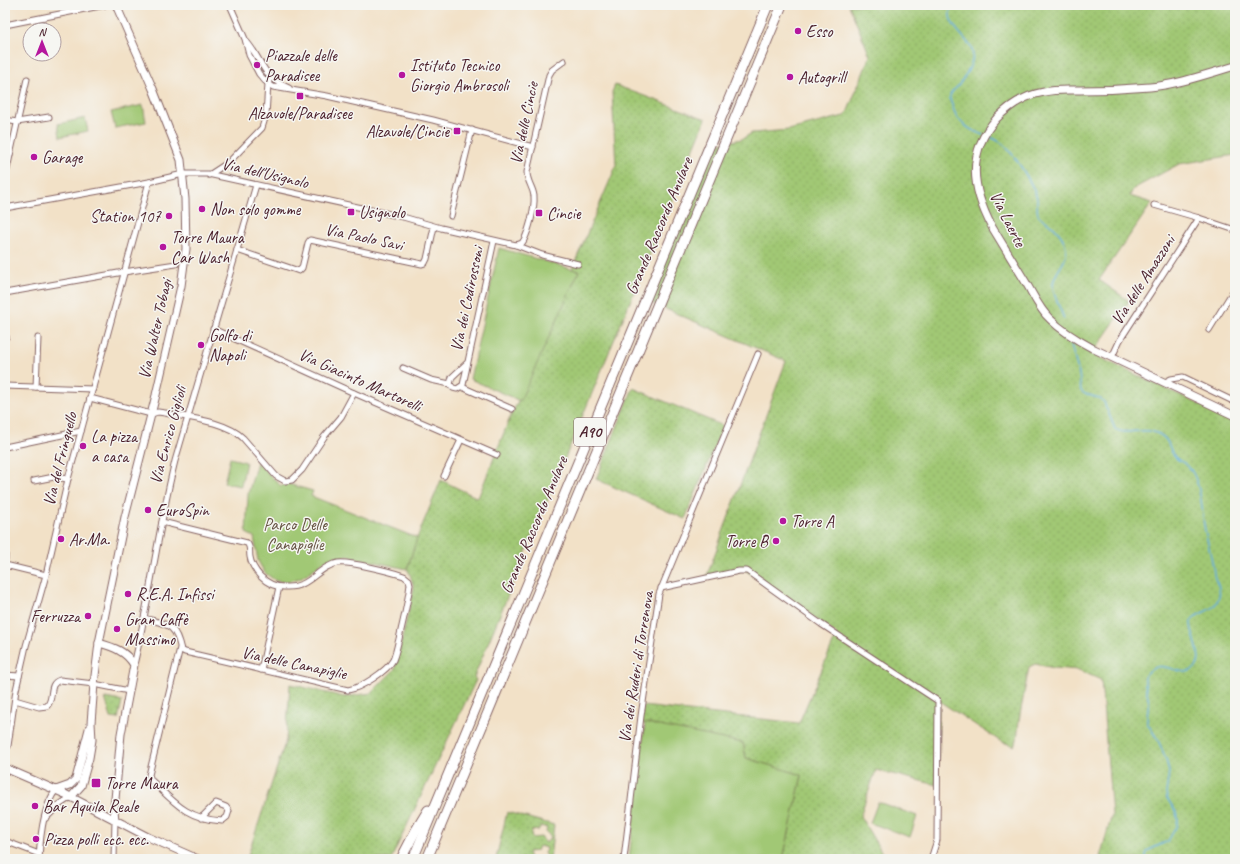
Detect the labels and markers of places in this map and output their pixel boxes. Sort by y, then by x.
place label: Esso [806,21,834,42]
marker: Esso [793,26,803,36]
place label: Piazzale delle Paradisee [265,45,338,86]
place label: Istituto Tecnico Giorgio Ambrosoli [410,55,510,96]
marker: Piazzale delle Paradisee [252,60,262,70]
place label: Autogrill [798,67,848,88]
marker: Istituto Tecnico Giorgio Ambrosoli [397,70,407,80]
marker: Autogrill [785,72,795,82]
marker: Alzavole/Paradisee [295,91,305,101]
place label: Alzavole/Paradisee [248,103,354,124]
place label: Alzavole/Cincie [366,121,450,142]
marker: Alzavole/Cincie [452,126,462,136]
place label: Garage [42,147,84,168]
marker: Garage [29,152,39,162]
place label: Non solo gomme [210,199,302,220]
place label: Usignolo [359,202,406,223]
place label: Cincie [547,203,582,224]
marker: Non solo gomme [197,204,207,214]
place label: Station 107 [90,206,162,227]
marker: Usignolo [346,207,356,217]
marker: Cincie [534,208,544,218]
marker: Station 107 [164,211,174,221]
place label: Torre Maura Car Wash [171,227,245,268]
marker: Torre Maura Car Wash [158,242,168,252]
place label: Golfo di Napoli [209,325,254,366]
marker: Golfo di Napoli [196,340,206,350]
place label: La pizza a casa [91,426,139,467]
marker: La pizza a casa [78,441,88,451]
place label: EuroSpin [156,500,210,521]
marker: EuroSpin [143,505,153,515]
place label: Torre A [791,511,835,532]
marker: Torre A [778,516,788,526]
place label: Ar.Ma. [69,529,111,550]
place label: Torre B [725,531,769,552]
marker: Ar.Ma. [56,534,66,544]
marker: Torre B [771,536,781,546]
place label: R.E.A. Infissi [136,584,216,605]
marker: R.E.A. Infissi [123,589,133,599]
place label: Ferruzza [31,606,82,627]
place label: Gran Caffè Massimo [125,609,189,650]
marker: Ferruzza [83,611,93,621]
marker: Gran Caffè Massimo [112,624,122,634]
place label: Torre Maura [105,773,179,794]
marker: Torre Maura [90,777,102,789]
place label: Bar Aquila Reale [43,796,140,817]
marker: Bar Aquila Reale [30,801,40,811]
place label: Pizza polli ecc. ecc. [44,829,149,850]
marker: Pizza polli ecc. ecc. [31,834,41,844]

